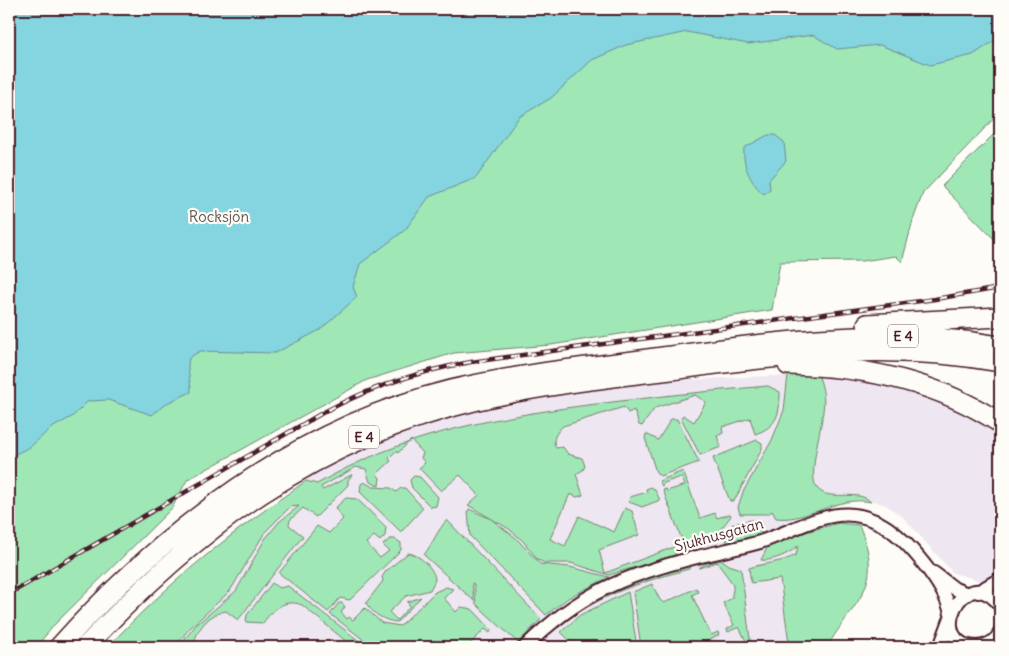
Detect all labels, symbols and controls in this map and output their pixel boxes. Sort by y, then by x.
park label: Rocksjön [189,207,250,226]
road number: E 4 [888,324,918,348]
road number: E 4 [349,426,379,448]
street label: Sjukhusgatan [672,513,766,556]

